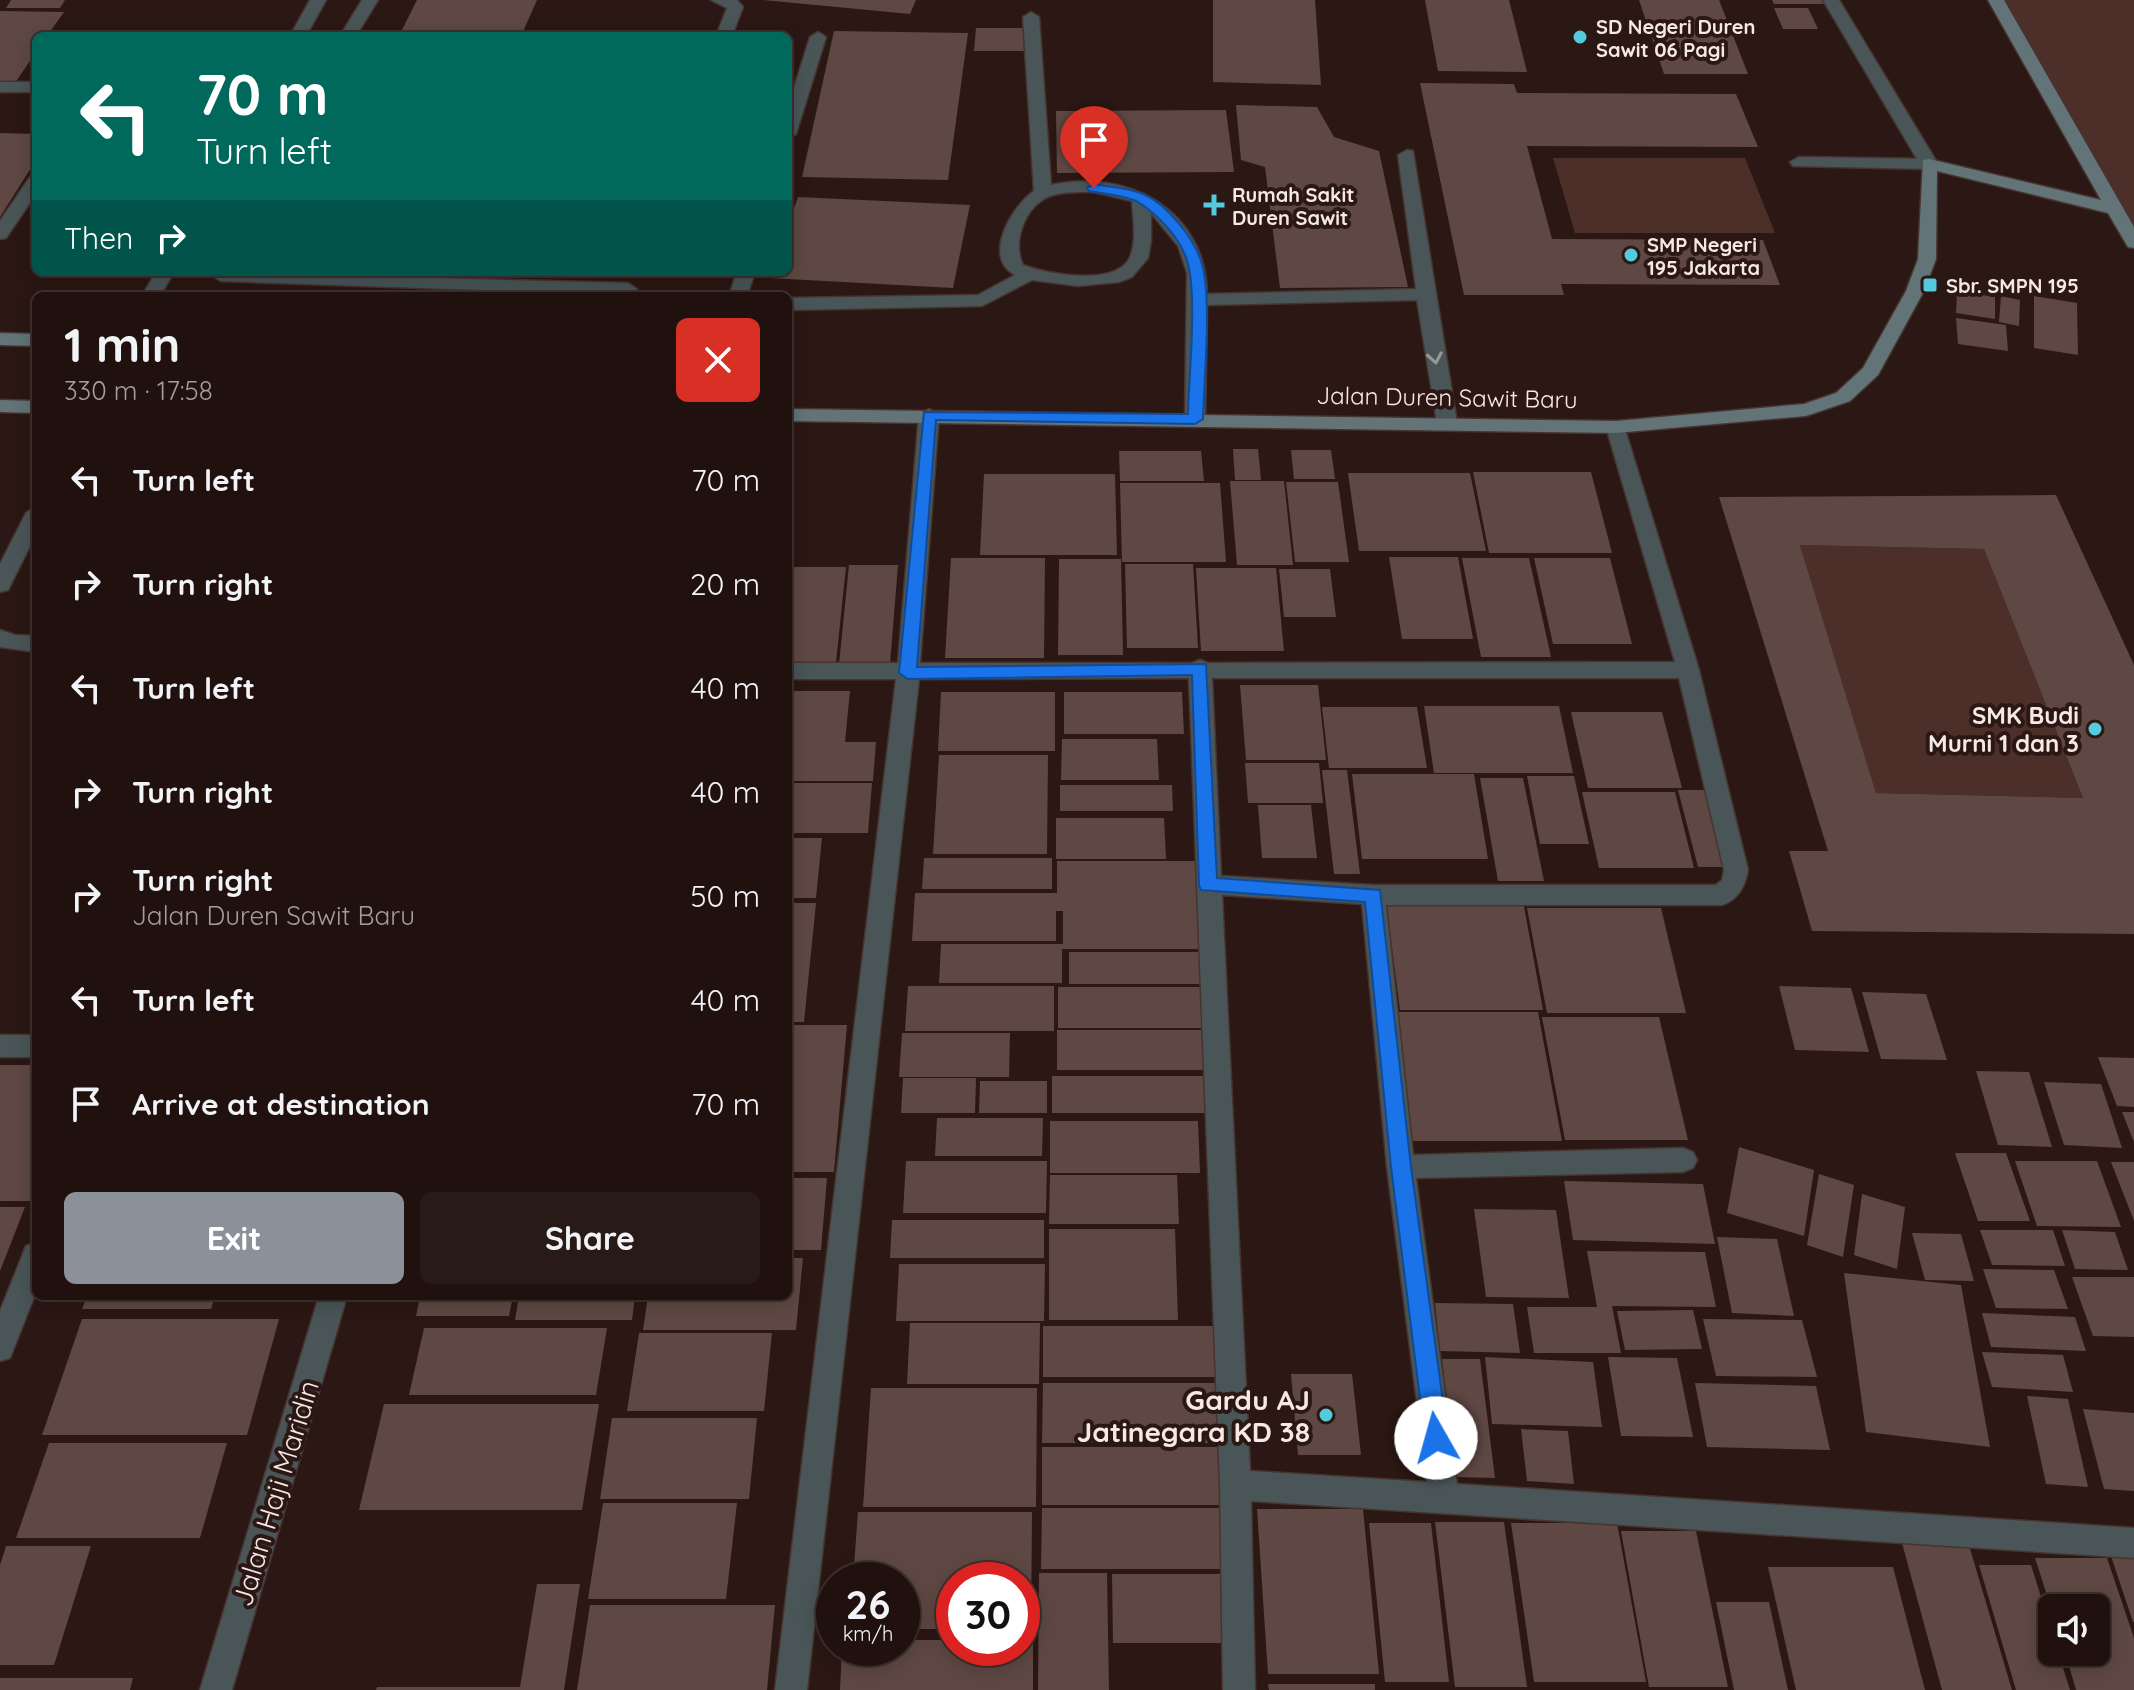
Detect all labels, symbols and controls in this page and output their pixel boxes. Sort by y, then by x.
place label: SD Negeri Duren Sawit 06 Pagi [1596,14,1755,62]
marker: SD Negeri Duren Sawit 06 Pagi [1571,28,1589,46]
text: 70 m [196,59,328,129]
icon: left [64,64,168,168]
pin [1060,106,1128,188]
icon: arrive [1072,118,1116,162]
text: Turn left [196,128,332,173]
place label: Rumah Sakit Duren Sawit [1232,182,1354,230]
marker: Rumah Sakit Duren Sawit [1203,194,1225,216]
icon: right [149,216,193,260]
text: Then [64,219,133,257]
place label: SMP Negeri 195 Jakarta [1647,232,1760,280]
marker: SMP Negeri 195 Jakarta [1622,246,1640,264]
place label: Sbr. SMPN 195 [1946,273,2079,298]
marker: Sbr. SMPN 195 [1921,276,1939,294]
text: 1 min [64,314,180,374]
button: close [676,318,760,402]
one-way arrow [1426,352,1443,365]
text: 330 m · 17:58 [64,374,213,407]
street label: Jalan Duren Sawit Baru [1316,380,1578,414]
icon: left [64,458,108,502]
text: Turn left [132,461,255,499]
text: 70 m [691,461,760,499]
icon: right [64,562,108,606]
text: Turn right [132,565,273,603]
text: 20 m [690,565,760,603]
icon: left [64,666,108,710]
text: Turn left [132,669,255,707]
text: 40 m [691,669,760,707]
place label: SMK Budi Murni 1 dan 3 [1928,700,2079,758]
marker: SMK Budi Murni 1 dan 3 [2086,720,2104,738]
icon: right [64,770,108,814]
text: Turn right [132,773,273,811]
text: 40 m [691,773,760,811]
text: Turn right [132,861,273,899]
icon: right [64,874,108,918]
text: 50 m [690,877,760,915]
text: Jalan Duren Sawit Baru [132,899,415,932]
icon: left [64,978,108,1022]
text: Turn left [132,981,255,1019]
text: 40 m [691,981,760,1019]
icon: arrive [64,1082,108,1126]
text: Arrive at destination [132,1085,430,1123]
text: 70 m [691,1085,760,1123]
button: Exit [64,1192,404,1284]
button: Share [420,1192,760,1284]
street label: Jalan Haji Maridin [224,1376,326,1610]
place label: Gardu AJ Jatinegara KD 38 [1077,1382,1310,1449]
position arrow [1394,1396,1478,1480]
marker: Gardu AJ Jatinegara KD 38 [1317,1406,1335,1424]
speed limit sign: 30 [936,1562,1040,1666]
text: 26 [846,1579,890,1629]
map controls [2038,1594,2110,1666]
button: sound [2038,1594,2110,1666]
text: km/h [843,1621,893,1646]

